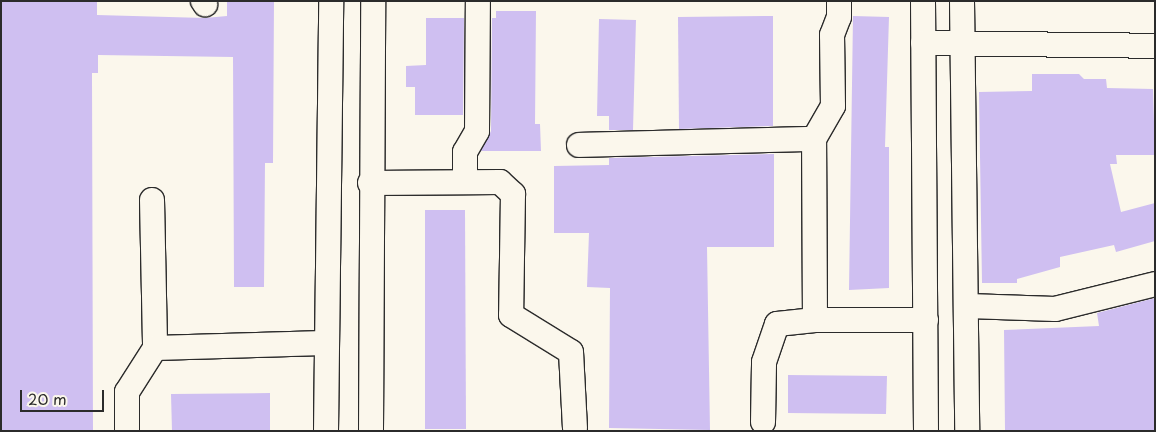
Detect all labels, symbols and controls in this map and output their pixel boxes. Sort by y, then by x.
scale bar [22,380,106,412]
text: 20 m [28,387,67,410]

